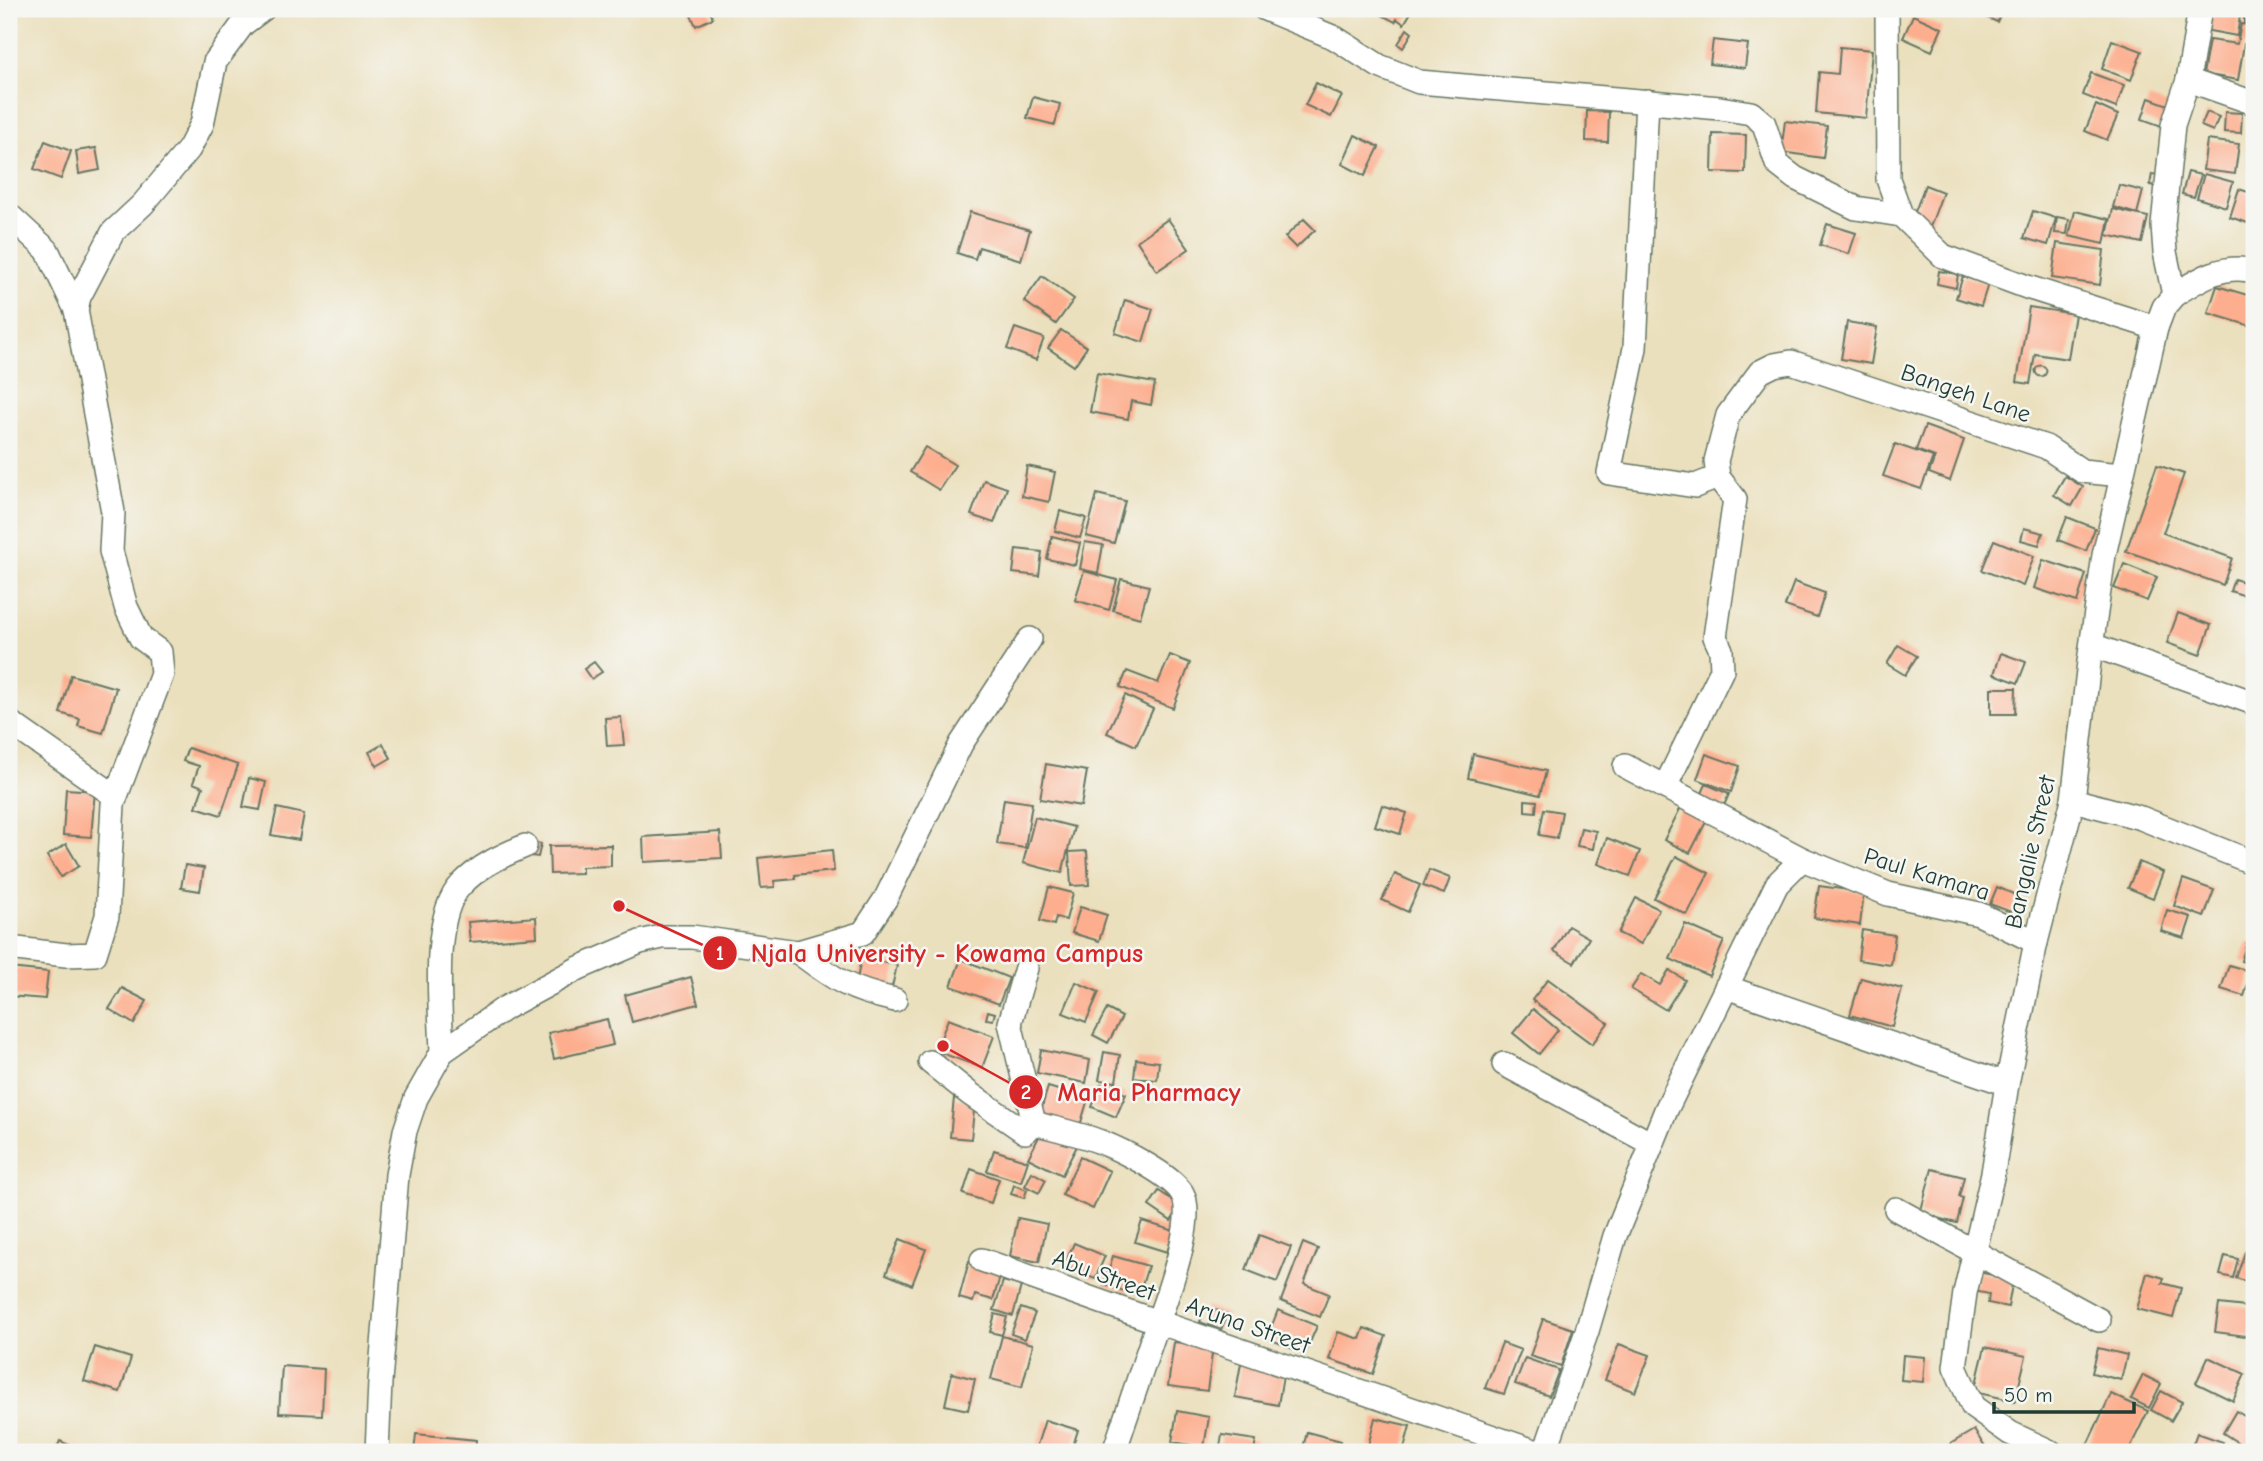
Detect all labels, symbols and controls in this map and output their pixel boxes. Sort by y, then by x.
street label: Bangeh Lane [1897,358,2035,428]
street label: Bangalie Street [1999,772,2061,931]
street label: Paul Kamara [1861,842,1993,906]
callout: Njala University - Kowama Campus [702,929,1158,976]
text: Njala University - Kowama Campus [751,939,1143,969]
text: 1 [716,941,724,965]
callout: Maria Pharmacy [1008,1068,1255,1115]
text: Maria Pharmacy [1057,1078,1241,1108]
text: 2 [1021,1080,1031,1104]
street label: Abu Street [1049,1244,1160,1307]
street label: Aruna Street [1182,1291,1315,1360]
scale bar [1994,1370,2134,1414]
text: 50 m [2004,1383,2053,1407]

